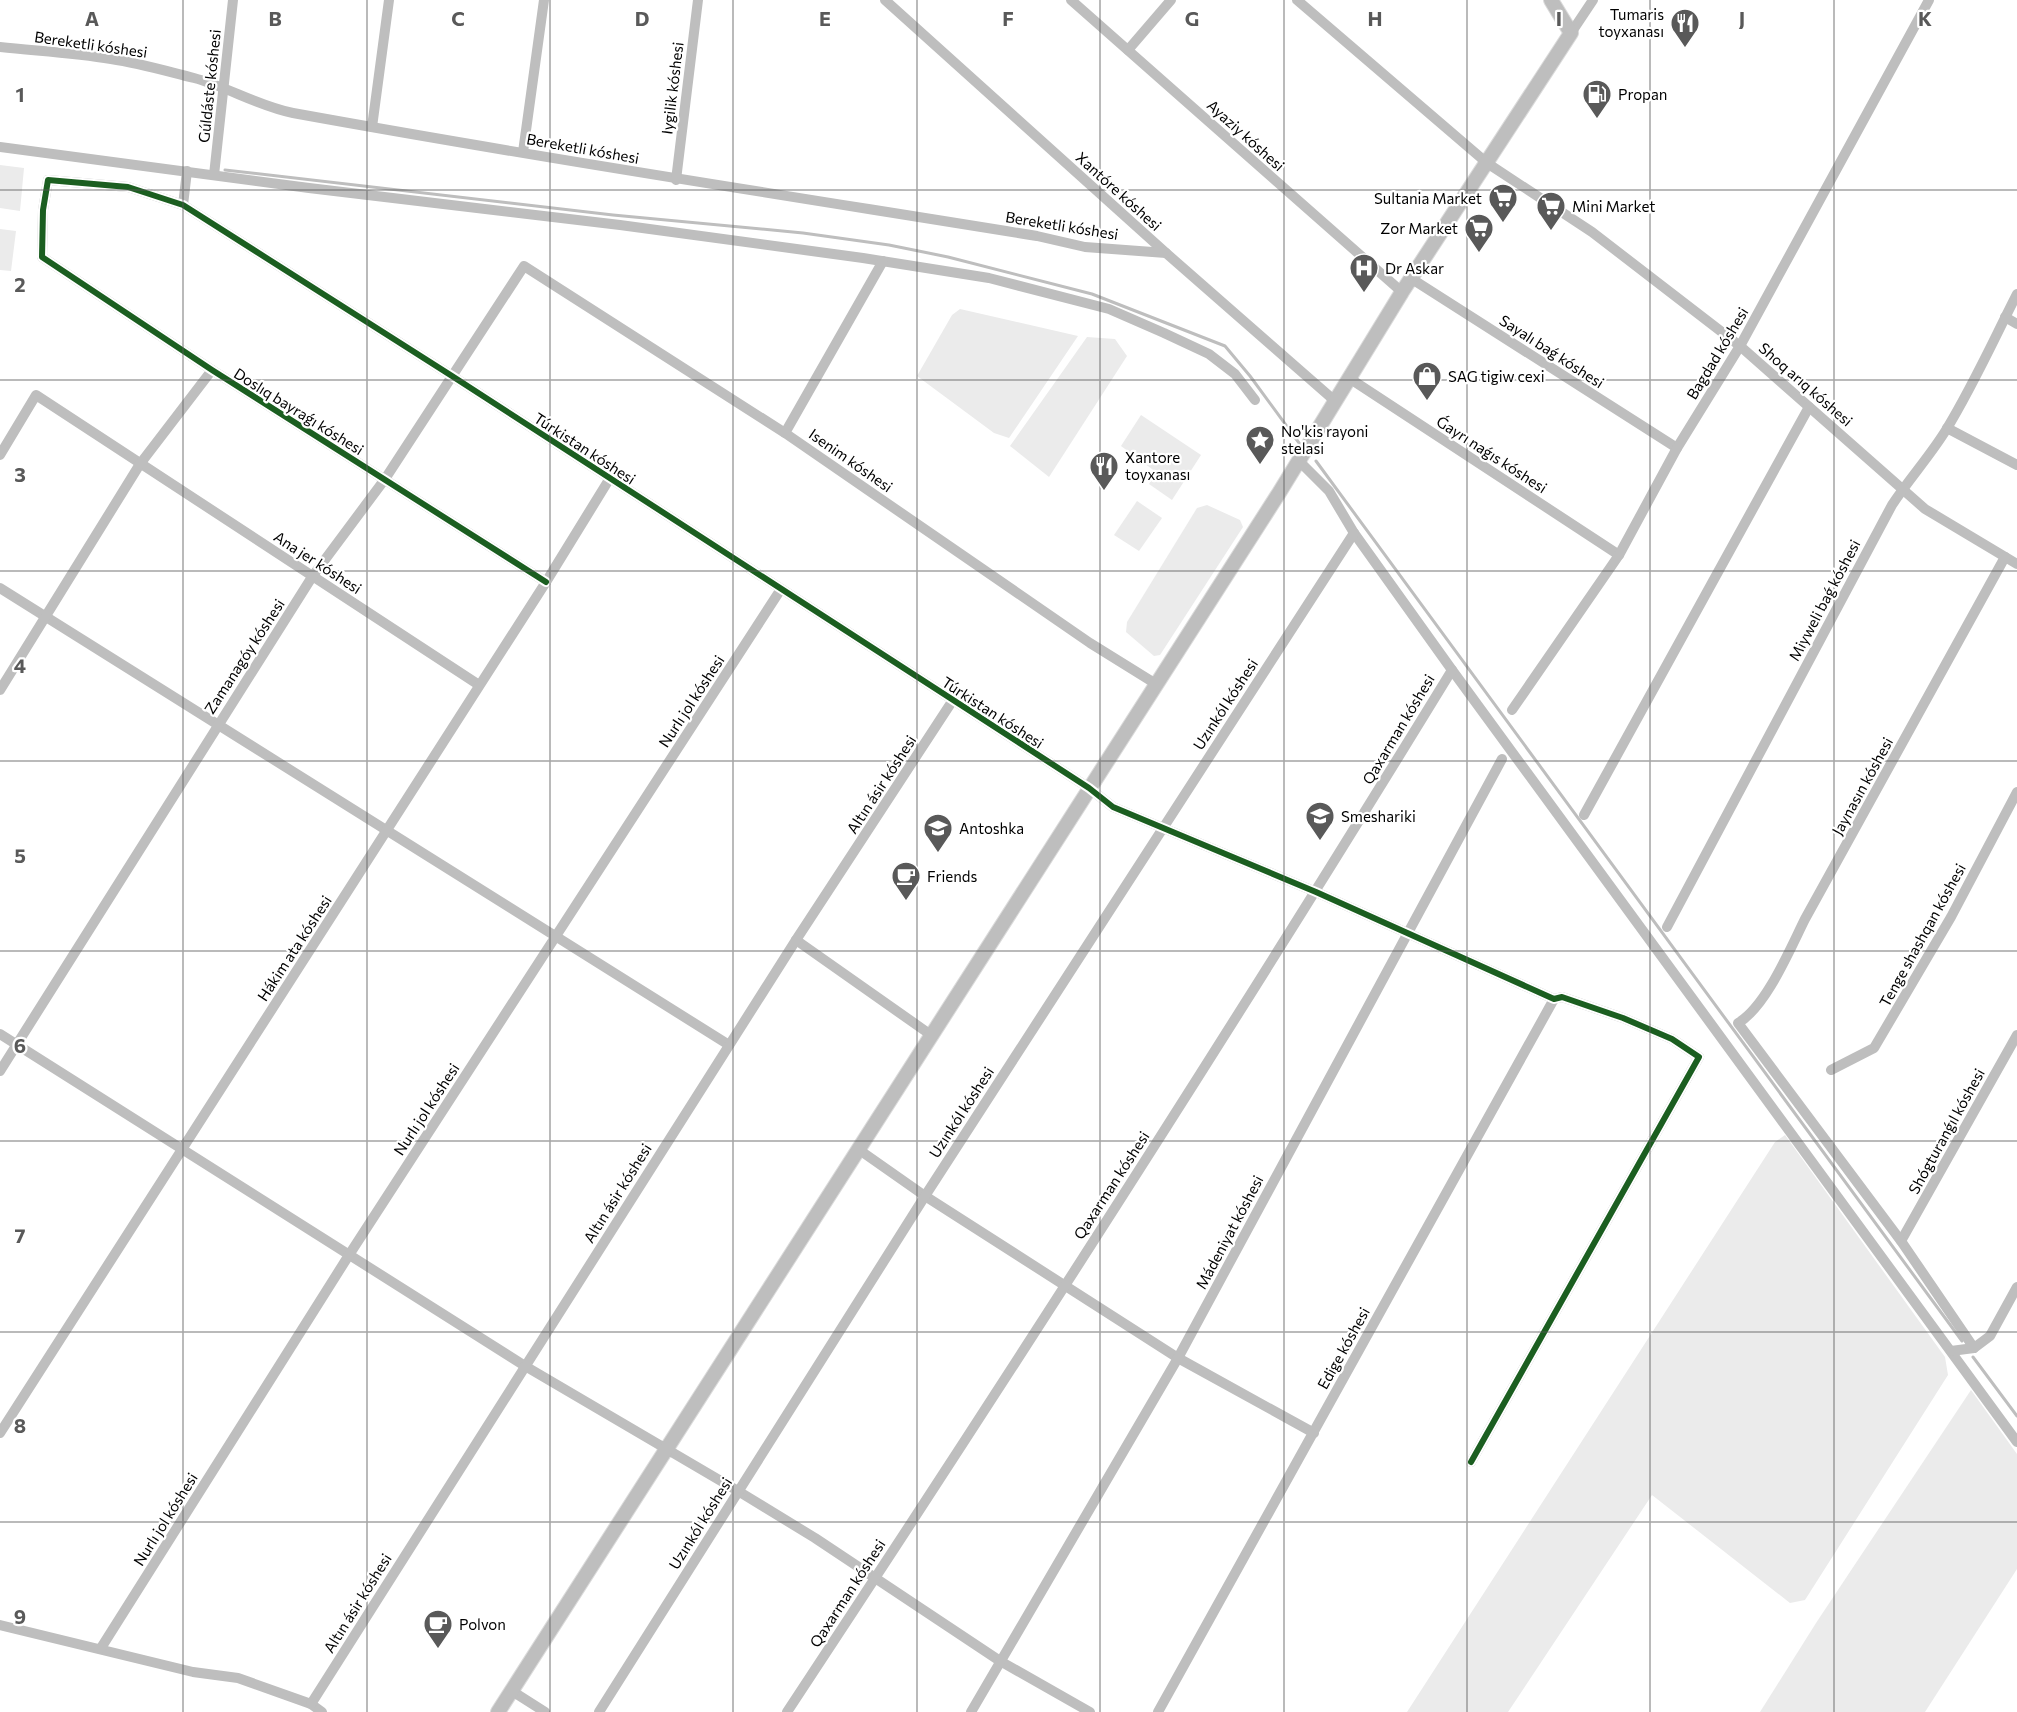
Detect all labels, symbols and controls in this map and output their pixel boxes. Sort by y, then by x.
place label: Tumaris toyxanası [1599,5,1664,40]
text: A [85,6,99,30]
text: B [268,6,282,30]
text: C [451,6,465,30]
text: D [635,6,649,30]
text: E [819,6,831,30]
text: F [1002,6,1014,30]
text: G [1185,6,1199,30]
text: H [1368,6,1383,30]
text: I [1556,6,1562,30]
text: J [1739,6,1745,30]
text: K [1918,6,1932,30]
restaurant icon: Tumaris toyxanası [1669,7,1701,49]
street label: Bereketli kóshesi [33,27,149,61]
street label: Gúldáste kóshesi [194,28,224,144]
street label: Iygilik kóshesi [657,41,687,135]
fuel station icon: Propan [1581,78,1613,120]
text: 1 [15,82,25,106]
place label: Propan [1618,85,1667,103]
street label: Ayaziy kóshesi [1204,96,1288,174]
street label: Bereketli kóshesi [525,129,641,167]
street label: Xantóre kóshesi [1073,148,1165,234]
supermarket icon: Sultania Market [1487,182,1519,224]
place label: Sultania Market [1374,189,1482,207]
supermarket icon: Mini Market [1535,190,1567,232]
place label: Mini Market [1572,197,1655,215]
street label: Bereketli kóshesi [1004,207,1120,243]
supermarket icon: Zor Market [1463,212,1495,254]
place label: Zor Market [1380,219,1458,237]
hospital icon: Dr Askar [1348,252,1380,294]
place label: Dr Askar [1385,259,1444,277]
text: 2 [14,272,26,296]
street label: Bagdad kóshesi [1682,304,1752,402]
street label: Sayalı baǵ kóshesi [1496,311,1608,391]
street label: Shoq arıq kóshesi [1756,339,1856,429]
shop icon: SAG tigiw cexi [1411,360,1443,402]
street label: Doslıq bayraǵı kóshesi [231,364,367,458]
place label: SAG tigiw cexi [1448,367,1545,385]
street label: Túrkistan kóshesi [531,408,639,488]
street label: Ǵayrı naǵıs kóshesi [1433,412,1551,496]
place label: No'kis rayoni stelasi [1281,422,1368,457]
place icon: No'kis rayoni stelasi [1244,424,1276,466]
street label: Isenim kóshesi [806,425,896,495]
place label: Xantore toyxanası [1125,448,1190,483]
restaurant icon: Xantore toyxanası [1088,450,1120,492]
text: 3 [14,462,26,486]
street label: Ana jer kóshesi [271,527,365,597]
street label: Miyweli baǵ kóshesi [1784,536,1864,664]
street label: Zamanagóy kóshesi [200,595,288,717]
street label: Nurlı jol kóshesi [655,652,727,750]
text: 4 [14,653,26,677]
street label: Uzınkól kóshesi [1189,655,1261,753]
street label: Qaxarman kóshesi [1358,671,1438,787]
street label: Túrkistan kóshesi [939,672,1047,752]
street label: Altın ásir kóshesi [843,731,919,837]
street label: Jaynasın kóshesi [1828,734,1896,838]
school or university icon: Smeshariki [1304,800,1336,842]
place label: Smeshariki [1341,807,1416,825]
school or university icon: Antoshka [922,812,954,854]
place label: Antoshka [959,819,1024,837]
text: 5 [14,843,26,867]
cafe icon: Friends [890,860,922,902]
street label: Tenge shashqan kóshesi [1875,860,1969,1010]
place label: Friends [927,867,977,885]
street label: Hákim ata kóshesi [253,892,335,1004]
text: 6 [14,1033,26,1057]
street label: Nurlı jol kóshesi [390,1060,462,1158]
street label: Uzınkól kóshesi [925,1063,997,1161]
street label: Shógturanǵıl kóshesi [1904,1065,1988,1197]
street label: Qaxarman kóshesi [1069,1128,1153,1242]
street label: Altın ásir kóshesi [579,1140,655,1246]
street label: Mádeniyat kóshesi [1191,1172,1267,1292]
text: 7 [15,1223,26,1247]
street label: Edige kóshesi [1313,1304,1373,1392]
text: 8 [14,1413,26,1437]
street label: Nurlı jol kóshesi [129,1469,201,1569]
street label: Uzınkól kóshesi [665,1474,735,1572]
street label: Qaxarman kóshesi [805,1536,889,1650]
street label: Altın ásir kóshesi [319,1550,395,1656]
text: 9 [14,1604,26,1628]
cafe icon: Polvon [422,1608,454,1650]
place label: Polvon [459,1615,506,1633]

